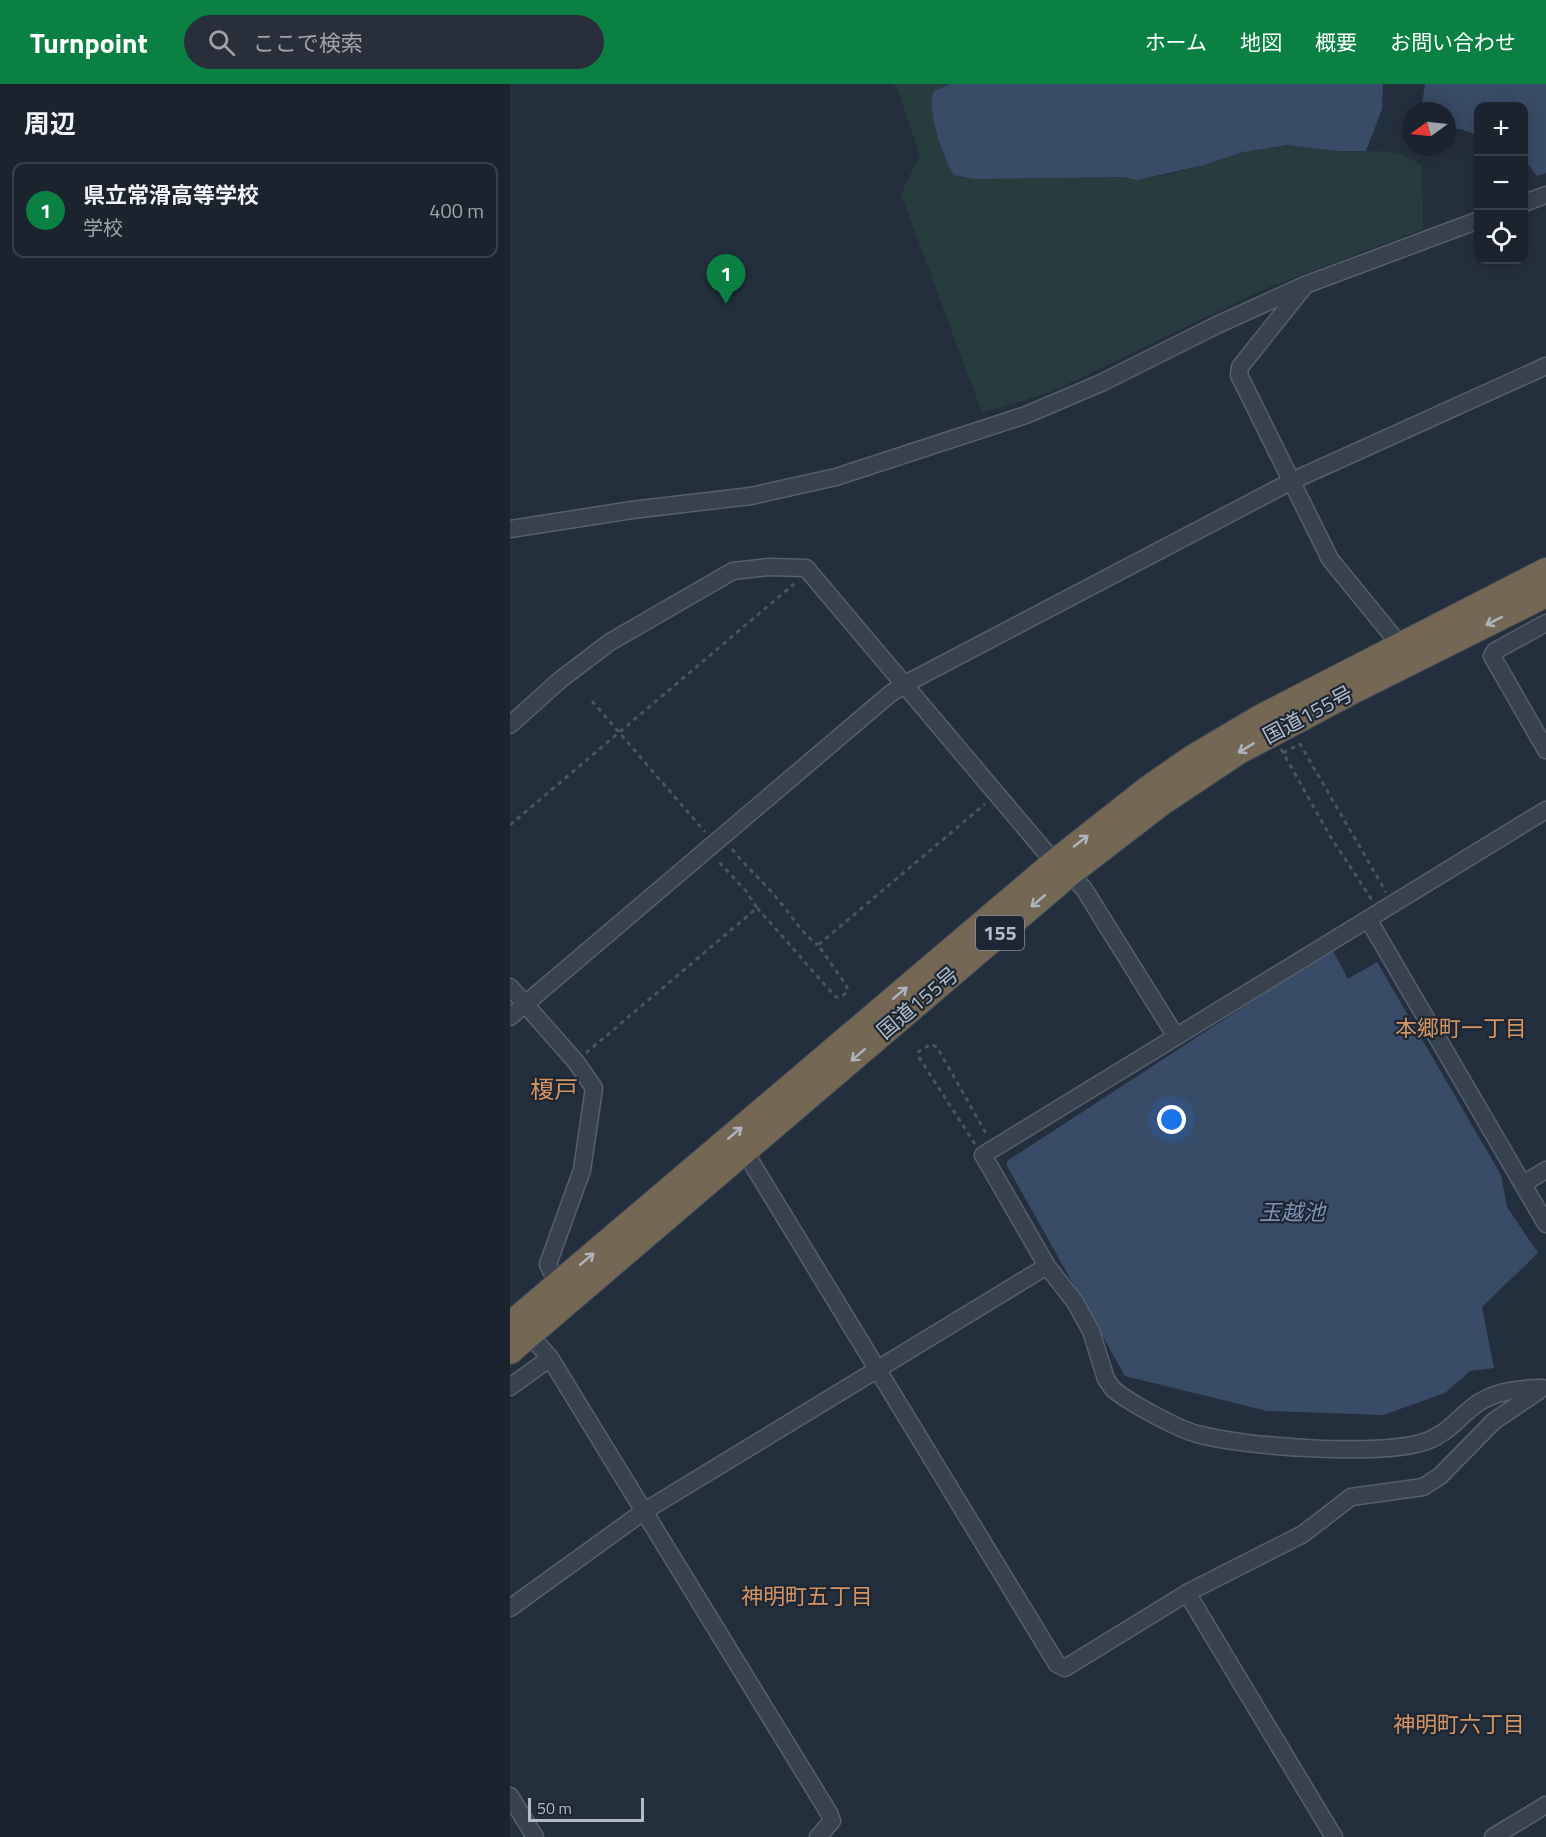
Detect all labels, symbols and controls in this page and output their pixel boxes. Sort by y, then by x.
search box [184,15,604,69]
text: Turnpoint [30,21,148,64]
icon: search [205,26,238,59]
text: ここで検索 [253,26,363,60]
text: ホーム [1145,26,1207,58]
text: 地図 [1240,26,1282,58]
text: 概要 [1315,26,1357,58]
text: お問い合わせ [1390,26,1516,58]
north arrow [1402,102,1456,156]
map controls [1474,102,1528,264]
button: + [1474,102,1528,156]
text: 周辺 [24,104,76,143]
button: − [1474,156,1528,210]
text: 県立常滑高等学校 [83,178,259,212]
text: 1 [40,195,51,226]
text: 400 m [429,195,484,226]
button: locate [1474,210,1528,264]
text: 学校 [83,212,123,243]
pin: 1 [706,254,746,304]
one-way arrow [1485,616,1503,627]
street label: 国道155号 [1257,677,1358,751]
one-way arrow [1238,743,1255,755]
one-way arrow [1073,834,1089,847]
one-way arrow [1031,894,1046,908]
road number: 155 [976,916,1024,950]
street label: 国道155号 [869,958,965,1046]
one-way arrow [892,986,907,1000]
district label: 本郷町一丁目 [1395,1011,1527,1045]
one-way arrow [850,1048,865,1062]
district label: 榎戸 [530,1071,578,1107]
your location [1157,1105,1186,1134]
one-way arrow [727,1126,742,1140]
water label: 玉越池 [1259,1195,1327,1229]
one-way arrow [579,1252,594,1266]
district label: 神明町五丁目 [741,1579,873,1613]
district label: 神明町六丁目 [1393,1707,1525,1741]
scale bar [528,1795,644,1822]
text: 50 m [537,1796,572,1820]

